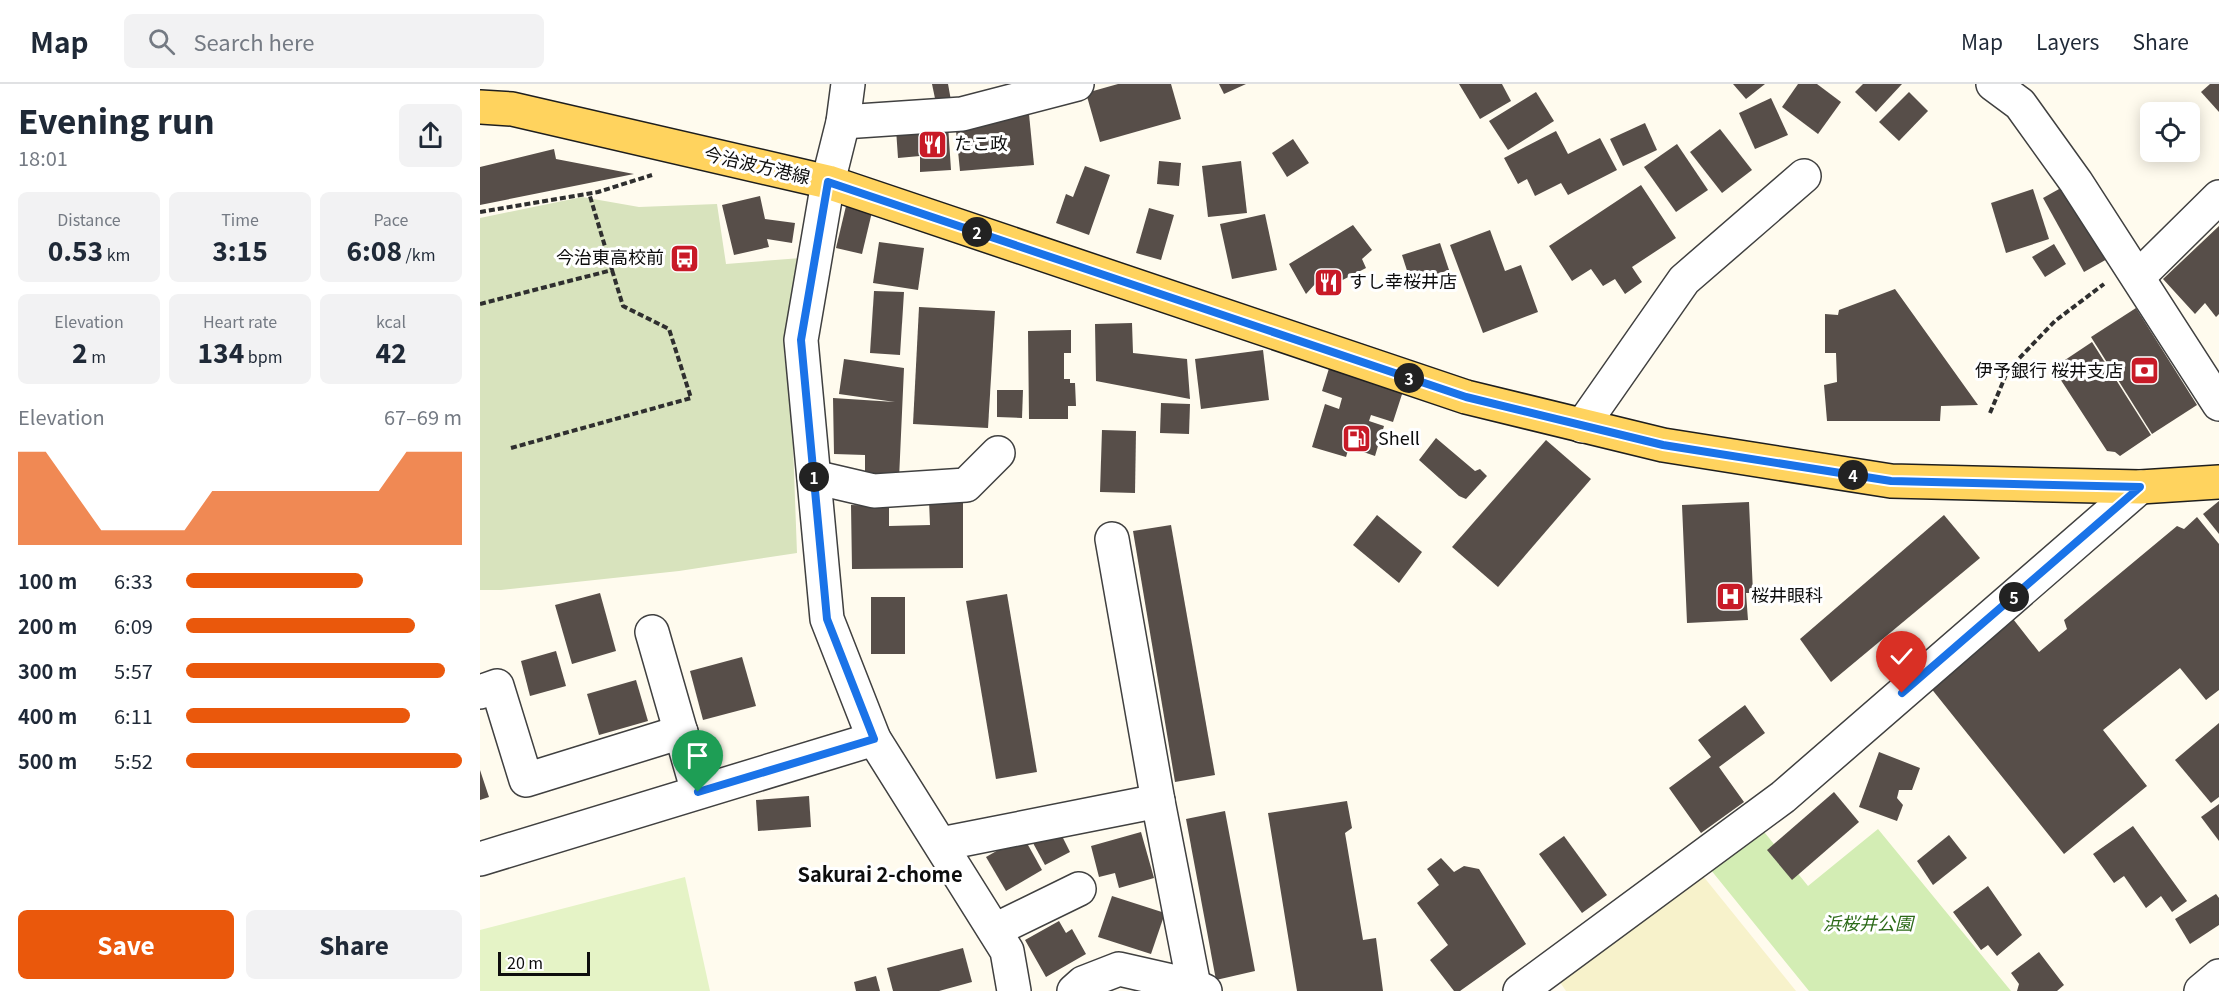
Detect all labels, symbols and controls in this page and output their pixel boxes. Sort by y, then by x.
search box [124,14,544,68]
text: Map [30,21,88,61]
icon: search [145,25,178,58]
text: Search here [193,25,314,57]
text: Map [1961,26,2003,56]
text: Layers [2036,26,2099,56]
text: Share [2132,26,2189,56]
text: Evening run [18,96,215,144]
map controls [2140,102,2200,162]
button: locate [2140,102,2200,162]
button: share [399,104,462,167]
restaurant icon: たこ政 [917,128,949,160]
place label: たこ政 [954,129,1008,155]
street label: 今治波方港線 [702,139,813,189]
text: 18:01 [18,143,68,172]
text: Distance [57,207,121,231]
text: Time [221,207,259,231]
text: Pace [374,207,408,231]
pin: 2 [962,217,992,247]
text: 2 [972,220,982,244]
text: 0.53 [48,231,103,268]
text: 3:15 [212,231,268,268]
text: 6:08 [346,231,402,268]
text: km [103,242,130,266]
text: /km [402,242,436,266]
bus stop icon: 今治東高校前 [669,242,701,274]
place label: 今治東高校前 [556,243,664,269]
restaurant icon: すし幸桜井店 [1312,266,1344,298]
place label: すし幸桜井店 [1349,267,1457,293]
text: Elevation [54,309,124,333]
text: Heart rate [203,309,277,333]
text: kcal [376,309,406,333]
text: 2 [72,333,88,370]
text: 134 [198,333,244,370]
text: 42 [375,333,407,370]
text: m [88,344,106,368]
text: bpm [244,344,282,368]
bank icon: 伊予銀行 桜井支店 [2128,355,2160,387]
place label: 伊予銀行 桜井支店 [1975,356,2123,382]
pin: 3 [1394,363,1424,393]
text: 3 [1404,366,1414,390]
text: Elevation [18,402,105,431]
text: 67–69 m [384,402,462,431]
fuel station icon: Shell [1341,423,1373,455]
place label: Shell [1378,424,1420,450]
pin: 4 [1838,460,1868,490]
pin: 1 [799,462,829,492]
text: 4 [1848,463,1858,487]
text: 1 [809,465,819,489]
text: 100 m [18,566,77,595]
text: 6:33 [114,566,153,595]
hospital icon: 桜井眼科 [1714,580,1746,612]
place label: 桜井眼科 [1751,581,1823,607]
pin: 5 [1999,582,2029,612]
text: 5 [2009,585,2019,609]
text: 200 m [18,611,77,640]
text: 6:09 [114,611,153,640]
pin [1876,631,1927,693]
icon: check [1885,640,1918,673]
text: 300 m [18,656,77,685]
text: 5:57 [114,656,153,685]
text: 400 m [18,701,77,730]
text: 6:11 [114,701,153,730]
pin [672,730,723,792]
icon: arrive [681,739,714,772]
text: 500 m [18,746,77,775]
text: 5:52 [114,746,153,775]
district label: Sakurai 2-chome [797,859,963,888]
park label: 浜桜井公園 [1823,909,1916,935]
button: Save [18,910,234,979]
button: Share [246,910,462,979]
scale bar [498,949,590,976]
text: 20 m [507,950,543,974]

